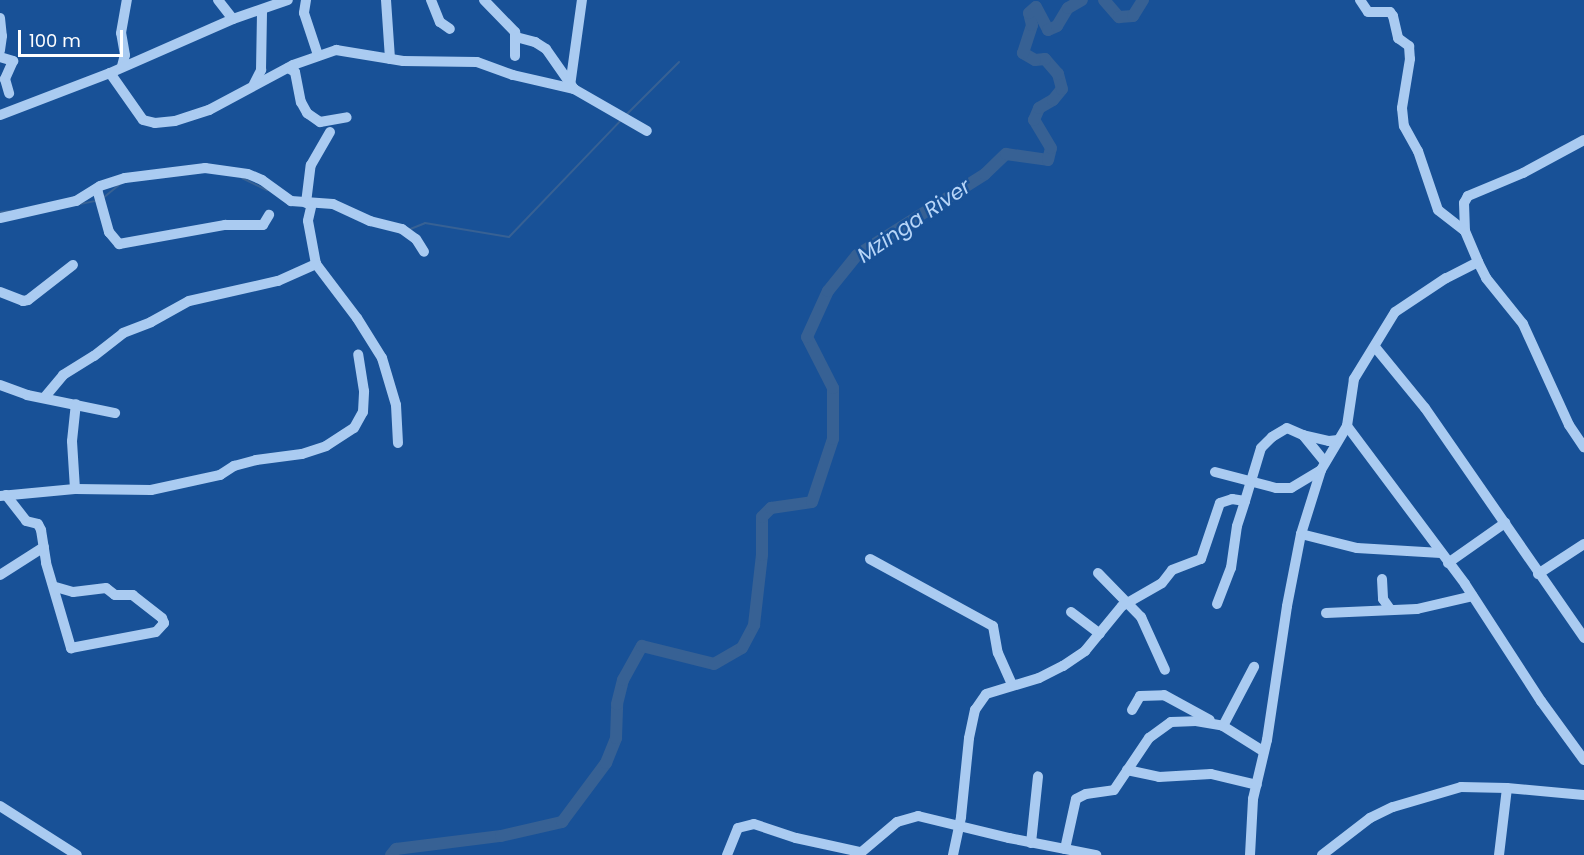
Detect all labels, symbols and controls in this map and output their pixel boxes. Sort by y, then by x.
scale bar [21,18,126,56]
text: 100 m [29,28,81,53]
water label: Mzinga River [852,174,976,268]

